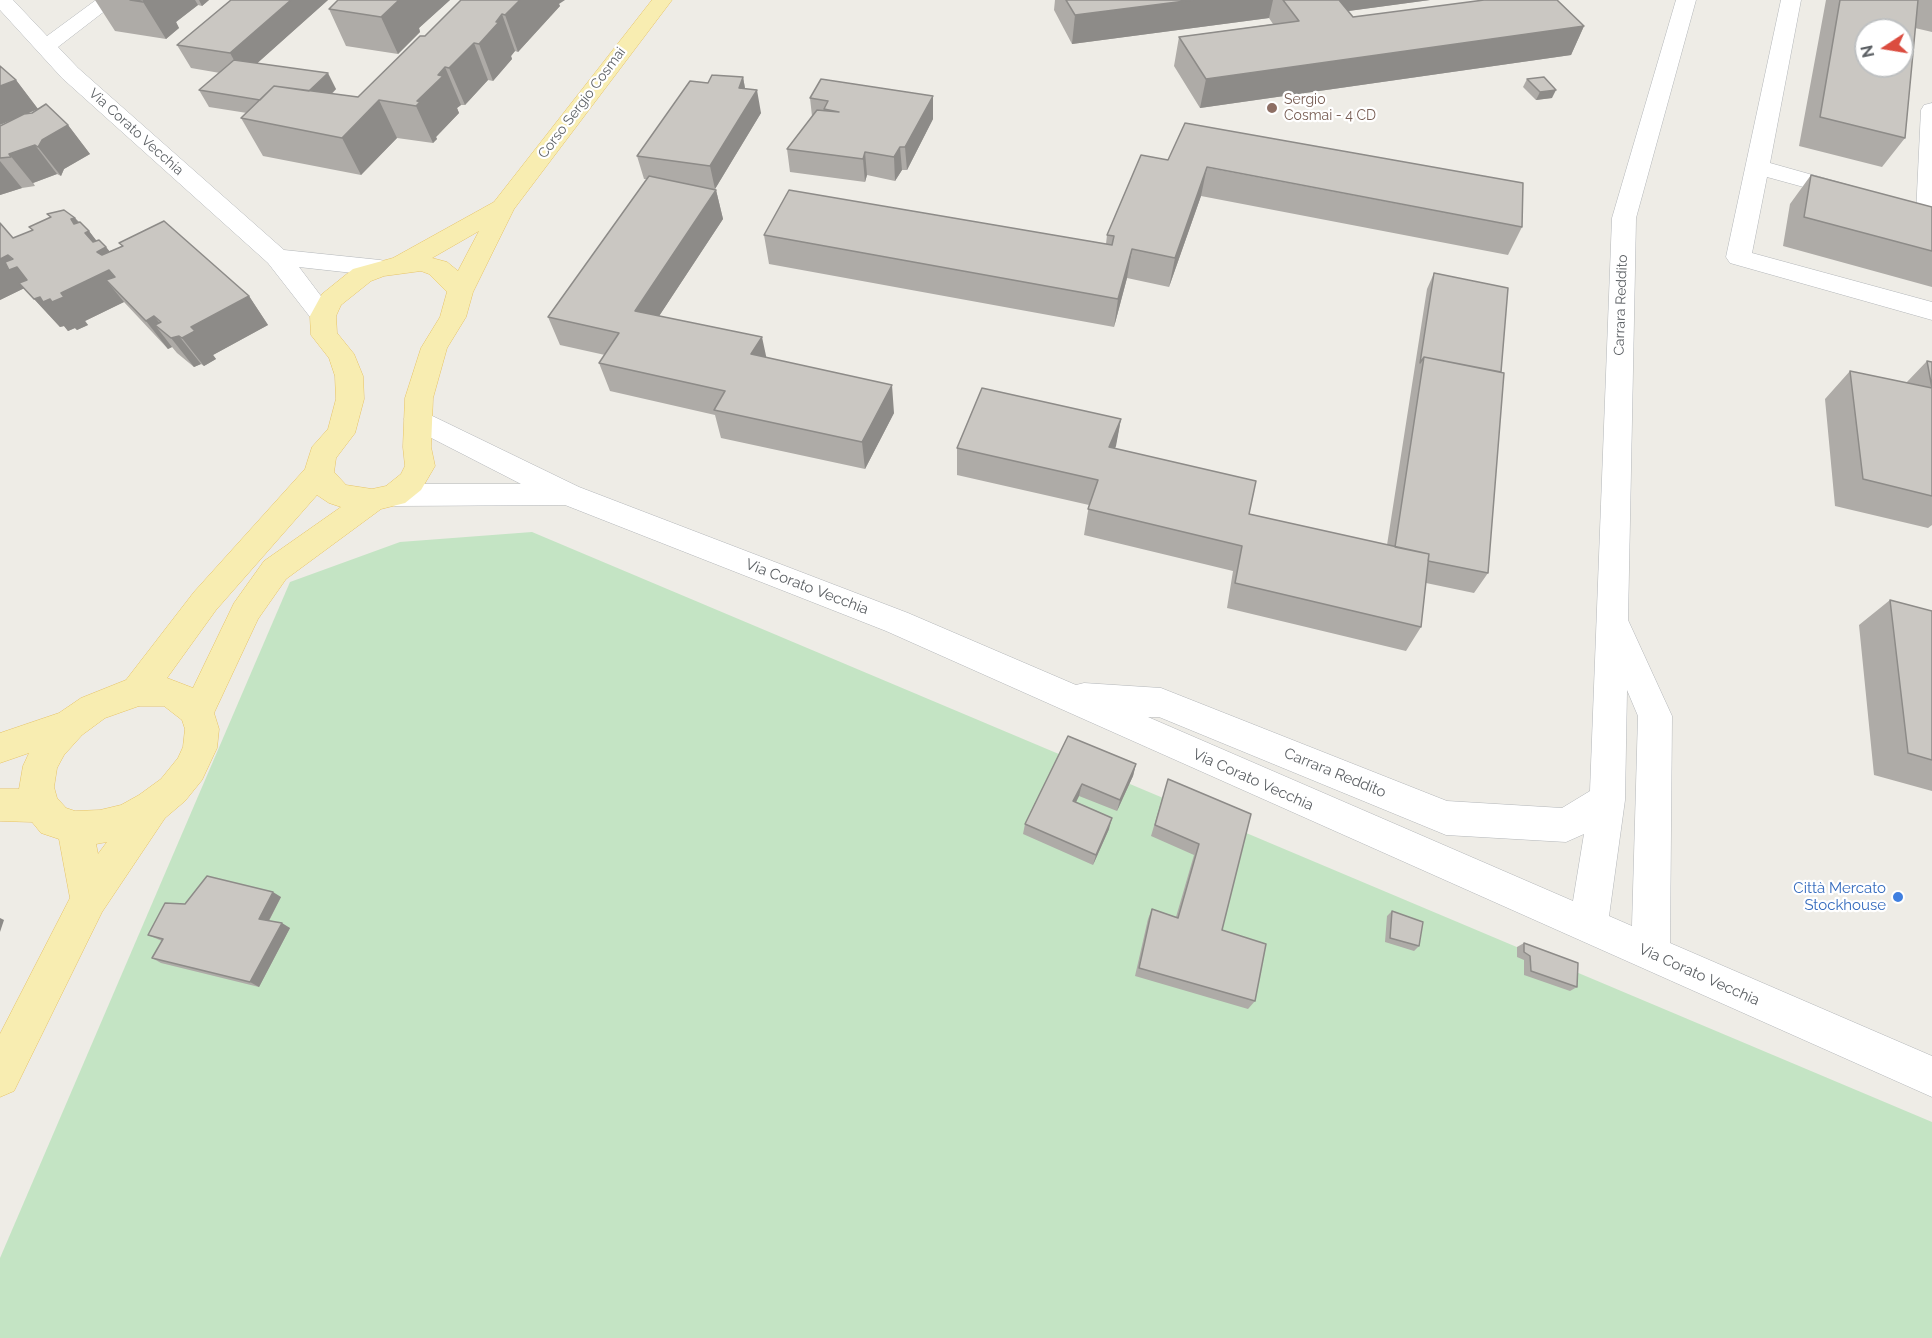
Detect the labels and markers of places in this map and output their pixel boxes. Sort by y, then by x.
place label: Sergio Cosmai - 4 CD [1284,92,1376,124]
marker: Sergio Cosmai - 4 CD [1265,101,1279,115]
place label: Città Mercato Stockhouse [1793,879,1886,914]
marker: Città Mercato Stockhouse [1891,890,1905,904]

